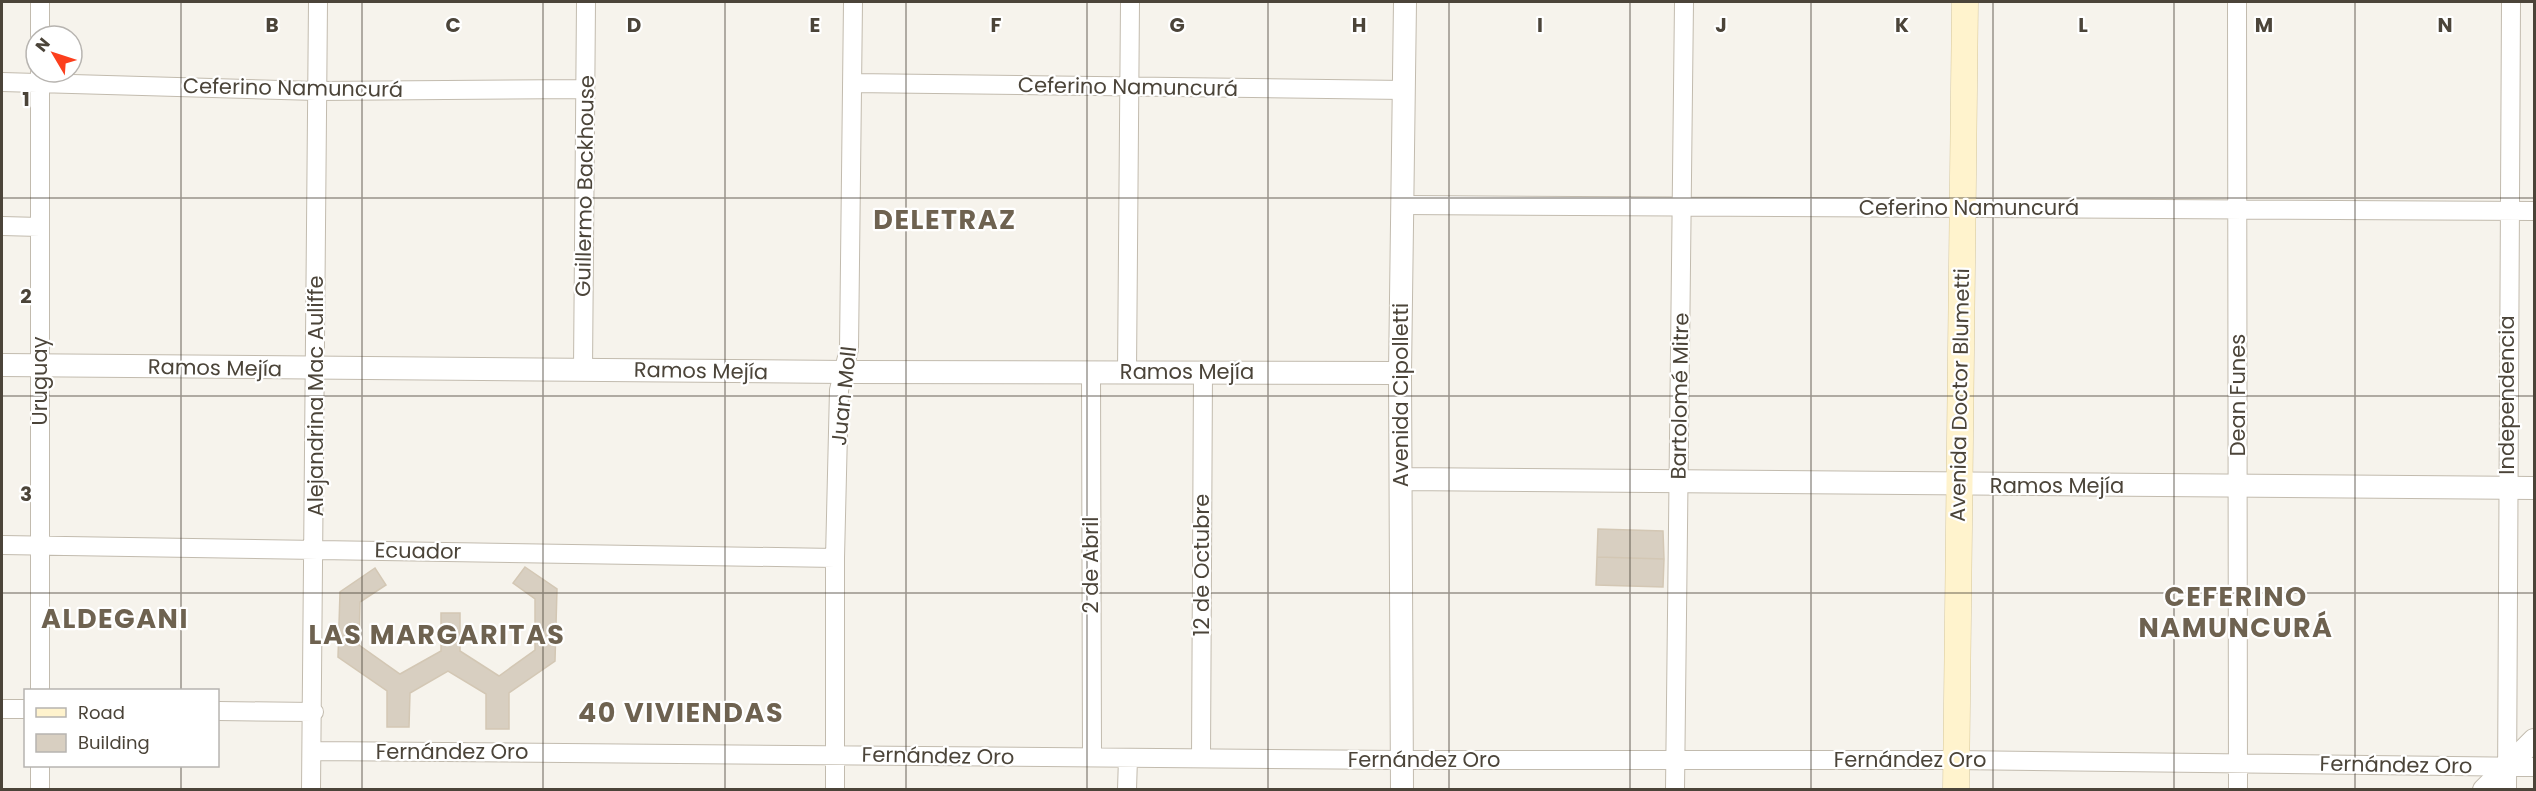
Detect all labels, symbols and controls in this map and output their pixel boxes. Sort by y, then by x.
text: B [265,11,279,39]
text: C [445,11,461,39]
text: D [627,11,641,39]
text: E [810,11,820,39]
text: F [991,11,1002,39]
text: G [1169,11,1185,39]
text: H [1352,11,1366,39]
text: I [1537,11,1543,39]
text: J [1715,11,1727,39]
text: K [1895,11,1909,39]
text: L [2078,11,2088,39]
text: M [2255,11,2273,39]
text: N [2437,11,2453,39]
north arrow [24,24,84,84]
text: N [30,33,55,57]
street label: Ceferino Namuncurá [1018,70,1238,103]
street label: Ceferino Namuncurá [183,71,403,104]
street label: Guillermo Backhouse [568,75,601,297]
text: 1 [22,85,30,113]
street label: Ceferino Namuncurá [1859,193,2079,222]
district label: DELETRAZ [873,201,1017,238]
street label: Avenida Doctor Blumetti [1943,268,1976,522]
street label: Alejandrina Mac Auliffe [301,275,330,517]
text: 2 [20,282,32,310]
street label: Avenida Cipolletti [1386,303,1415,487]
street label: Bartolomé Mitre [1664,312,1695,480]
street label: Independencia [2492,315,2521,475]
street label: Dean Funes [2223,334,2252,456]
street label: Uruguay [25,336,54,426]
street label: Juan Moll [824,345,863,447]
street label: Ramos Mejía [148,352,282,383]
street label: Ramos Mejía [634,355,768,386]
street label: Ramos Mejía [1120,357,1254,386]
street label: Ramos Mejía [1990,471,2124,500]
text: 3 [20,480,32,508]
street label: 12 de Octubre [1187,494,1216,636]
street label: 2 de Abril [1076,516,1105,614]
street label: Ecuador [374,535,462,566]
district label: CEFERINO NAMUNCURÁ [2139,578,2333,646]
district label: ALDEGANI [41,600,189,637]
district label: LAS MARGARITAS [309,616,565,653]
legend [24,689,219,767]
district label: 40 VIVIENDAS [578,694,784,731]
text: Road [78,700,125,725]
text: Building [78,730,150,755]
street label: Fernández Oro [376,737,528,766]
street label: Fernández Oro [861,740,1015,771]
street label: Fernández Oro [1348,745,1500,774]
street label: Fernández Oro [1834,745,1986,774]
street label: Fernández Oro [2319,749,2473,780]

